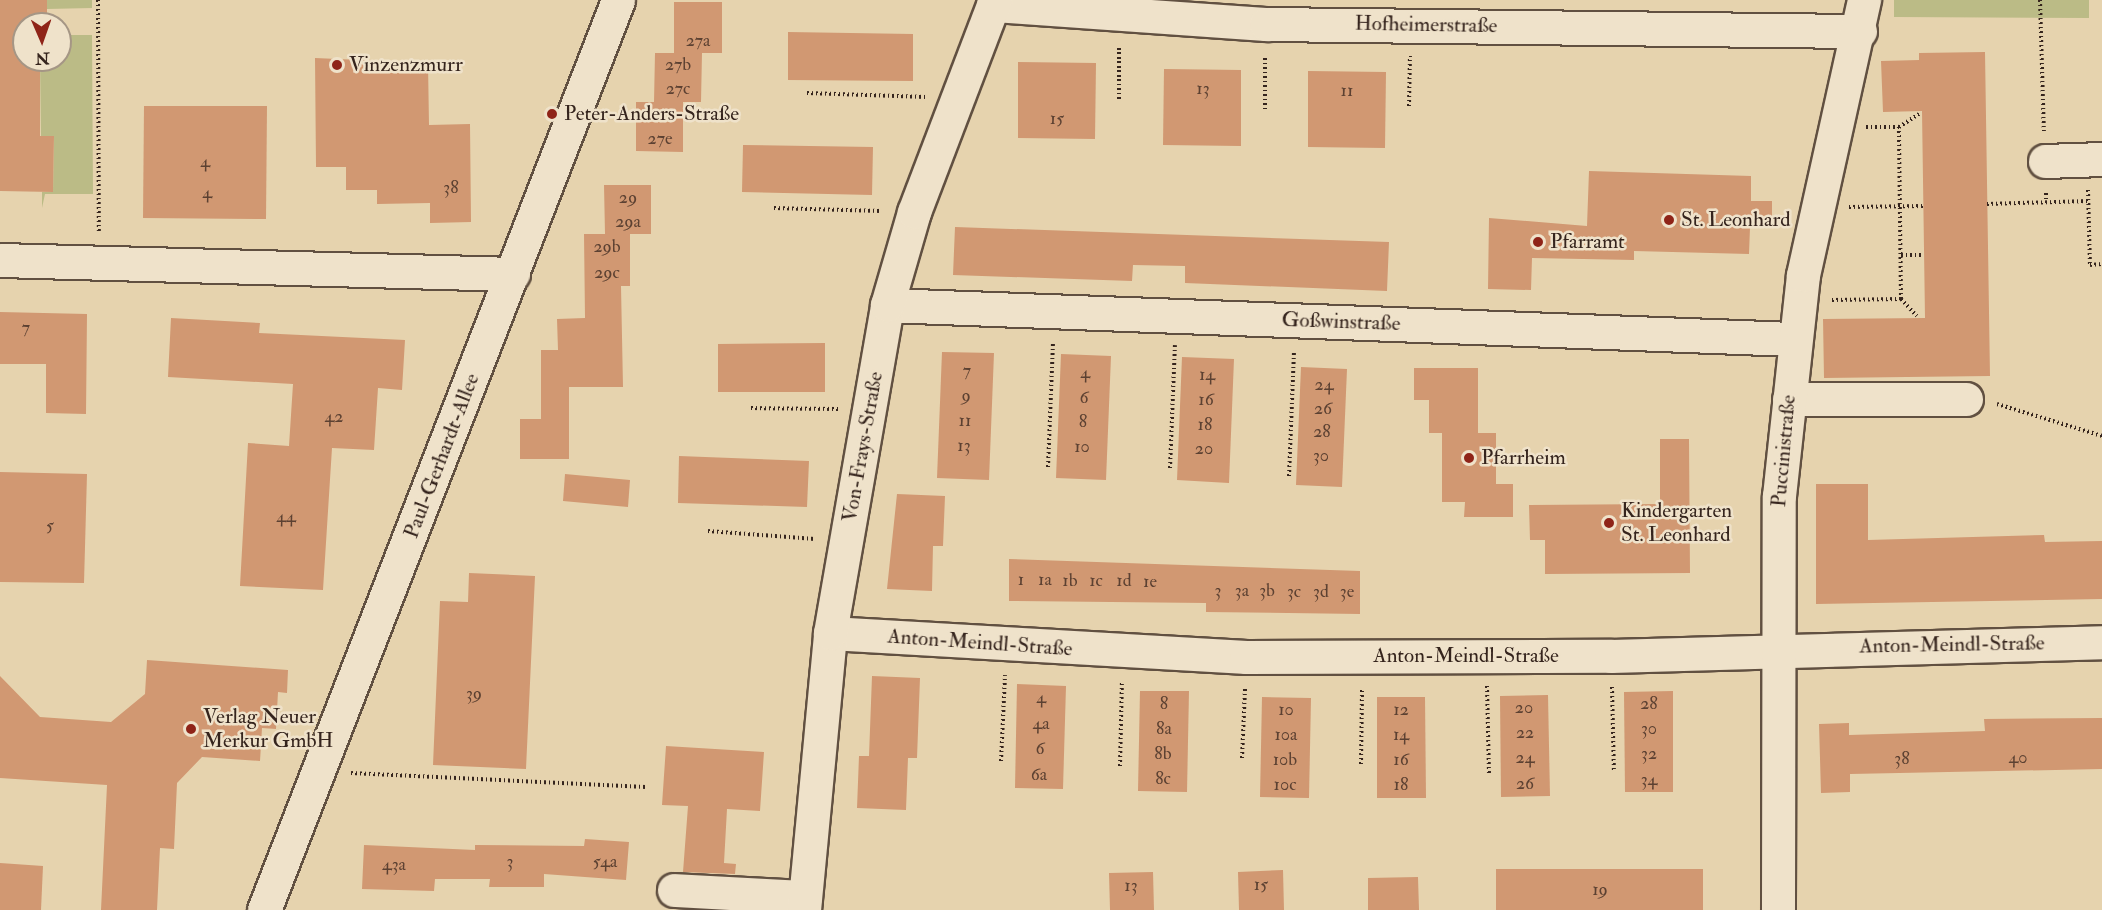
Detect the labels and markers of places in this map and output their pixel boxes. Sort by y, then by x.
place label: Vinzenzmurr [349,52,463,78]
marker: Vinzenzmurr [330,58,344,72]
place label: Peter-Anders-Straße [564,101,739,127]
marker: Peter-Anders-Straße [545,107,559,121]
place label: St. Leonhard [1681,207,1791,233]
marker: St. Leonhard [1662,213,1676,227]
place label: Pfarramt [1550,229,1625,255]
marker: Pfarramt [1531,235,1545,249]
place label: Pfarrheim [1481,445,1566,471]
marker: Pfarrheim [1462,451,1476,465]
place label: Kindergarten St. Leonhard [1621,498,1732,548]
marker: Kindergarten St. Leonhard [1602,516,1616,530]
place label: Verlag Neuer Merkur GmbH [203,704,334,754]
marker: Verlag Neuer Merkur GmbH [184,722,198,736]

